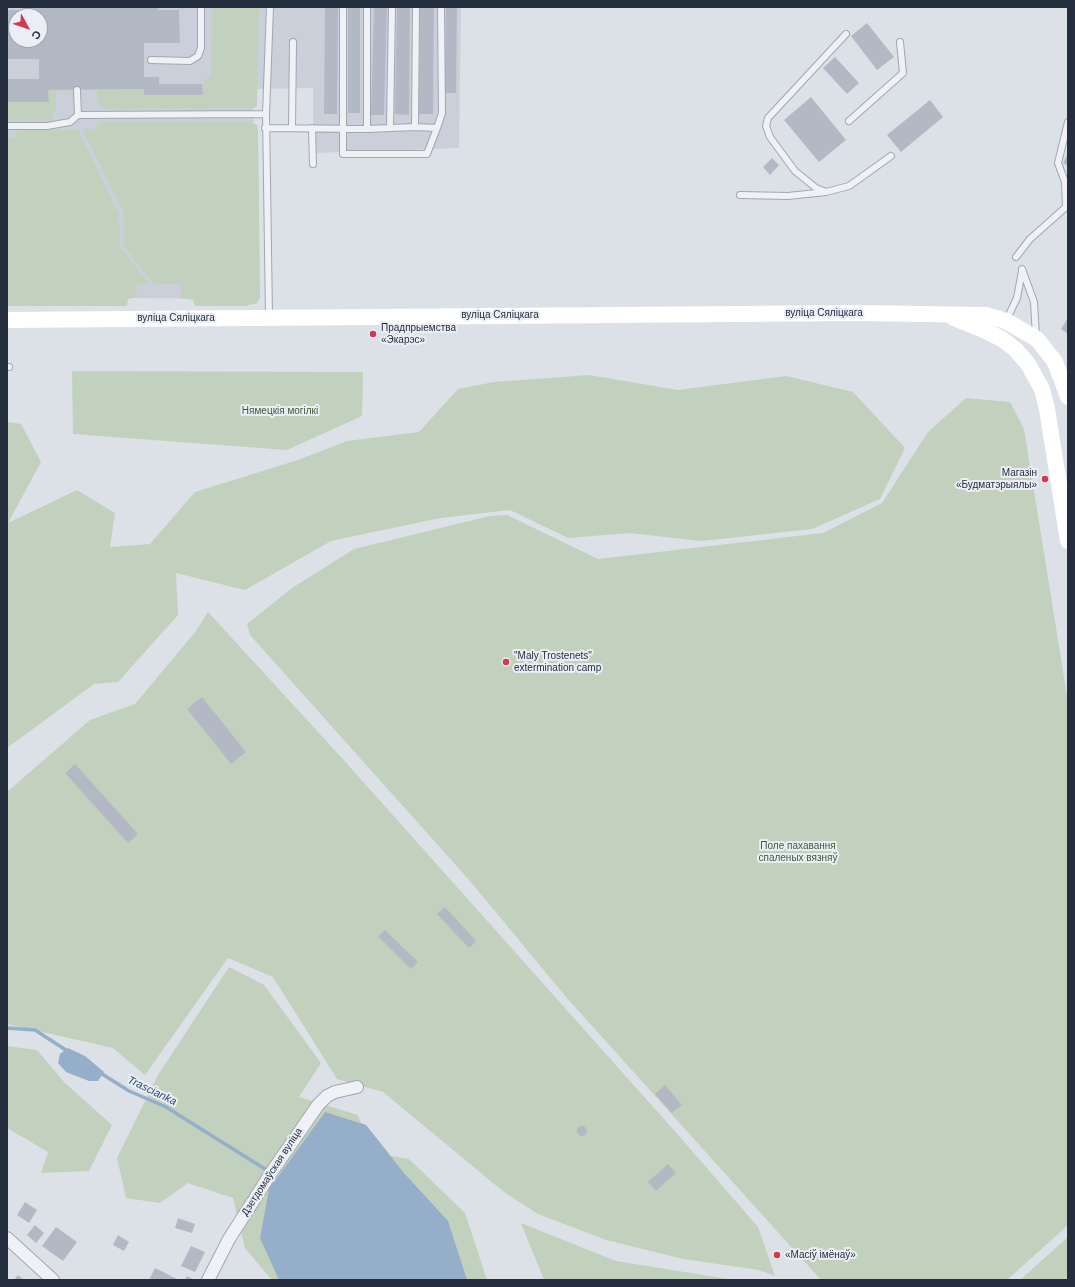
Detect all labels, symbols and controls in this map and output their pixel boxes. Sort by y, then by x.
north arrow [8,8,48,48]
text: С [29,28,44,42]
street label: вуліца Сяліцкага [785,307,863,319]
street label: вуліца Сяліцкага [461,309,539,321]
street label: вуліца Сяліцкага [137,312,215,324]
place label: Прадпрыемства «Экарэс» [381,322,456,346]
marker: Прадпрыемства «Экарэс» [368,329,378,339]
park label: Нямецкія могілкі [242,405,318,417]
place label: Магазін «Будматэрыялы» [956,467,1037,490]
marker: Магазін «Будматэрыялы» [1040,474,1050,484]
place label: "Maly Trostenets" extermination camp [514,650,601,674]
marker: "Maly Trostenets" extermination camp [501,657,511,667]
park label: Поле пахавання спаленых вязняў [759,840,837,864]
water label: Trascianka [125,1073,179,1109]
street label: Дзетдомаўская вуліца [239,1126,305,1218]
place label: «Масіў імёнаў» [785,1249,856,1261]
marker: «Масіў імёнаў» [772,1250,782,1260]

